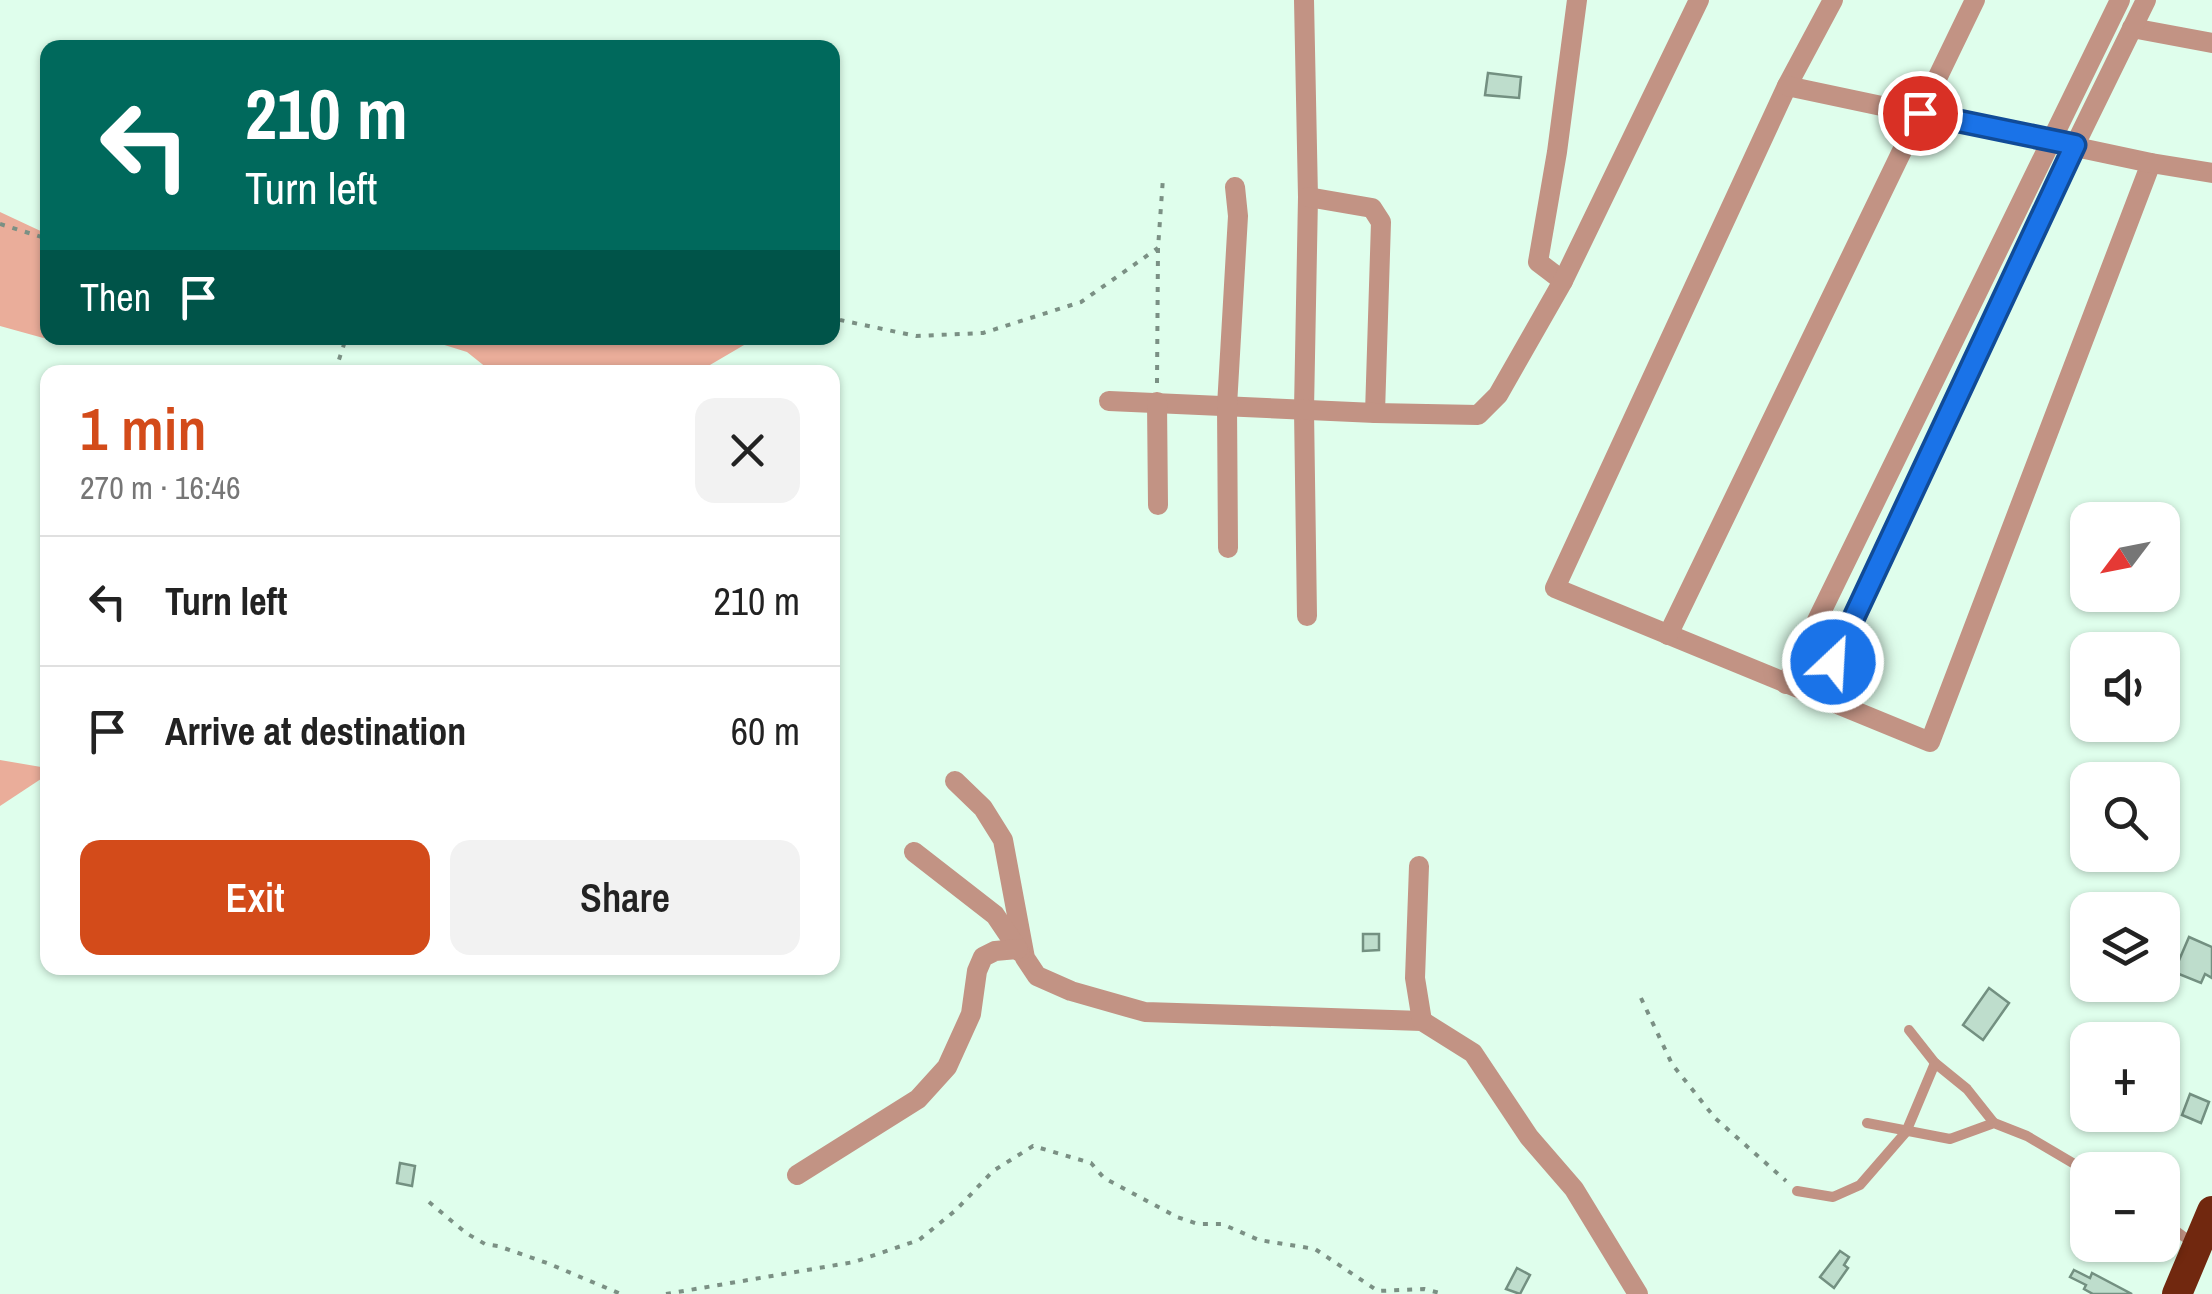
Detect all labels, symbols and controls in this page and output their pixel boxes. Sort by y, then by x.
text: 210 m [245,67,408,161]
pin [1878,71,1963,156]
icon: left [80,80,210,210]
icon: arrive [1893,86,1948,141]
text: Turn left [245,157,377,218]
icon: arrive [171,270,226,325]
text: Then [80,272,151,323]
text: 1 min [80,388,207,469]
button: close [695,398,800,503]
text: 270 m · 16:46 [80,466,240,509]
north arrow [2070,502,2180,612]
map controls [2070,502,2180,1262]
icon: left [80,574,135,629]
text: Turn left [165,576,287,627]
text: 210 m [713,576,800,627]
position arrow [1781,610,1885,714]
button: sound [2070,632,2180,742]
icon: arrive [80,704,135,759]
text: Arrive at destination [165,706,466,757]
text: 60 m [731,706,800,757]
button: search [2070,762,2180,872]
button: Exit [80,840,430,955]
button: Share [450,840,800,955]
button: layers [2070,892,2180,1002]
button: + [2070,1022,2180,1132]
button: − [2070,1152,2180,1262]

